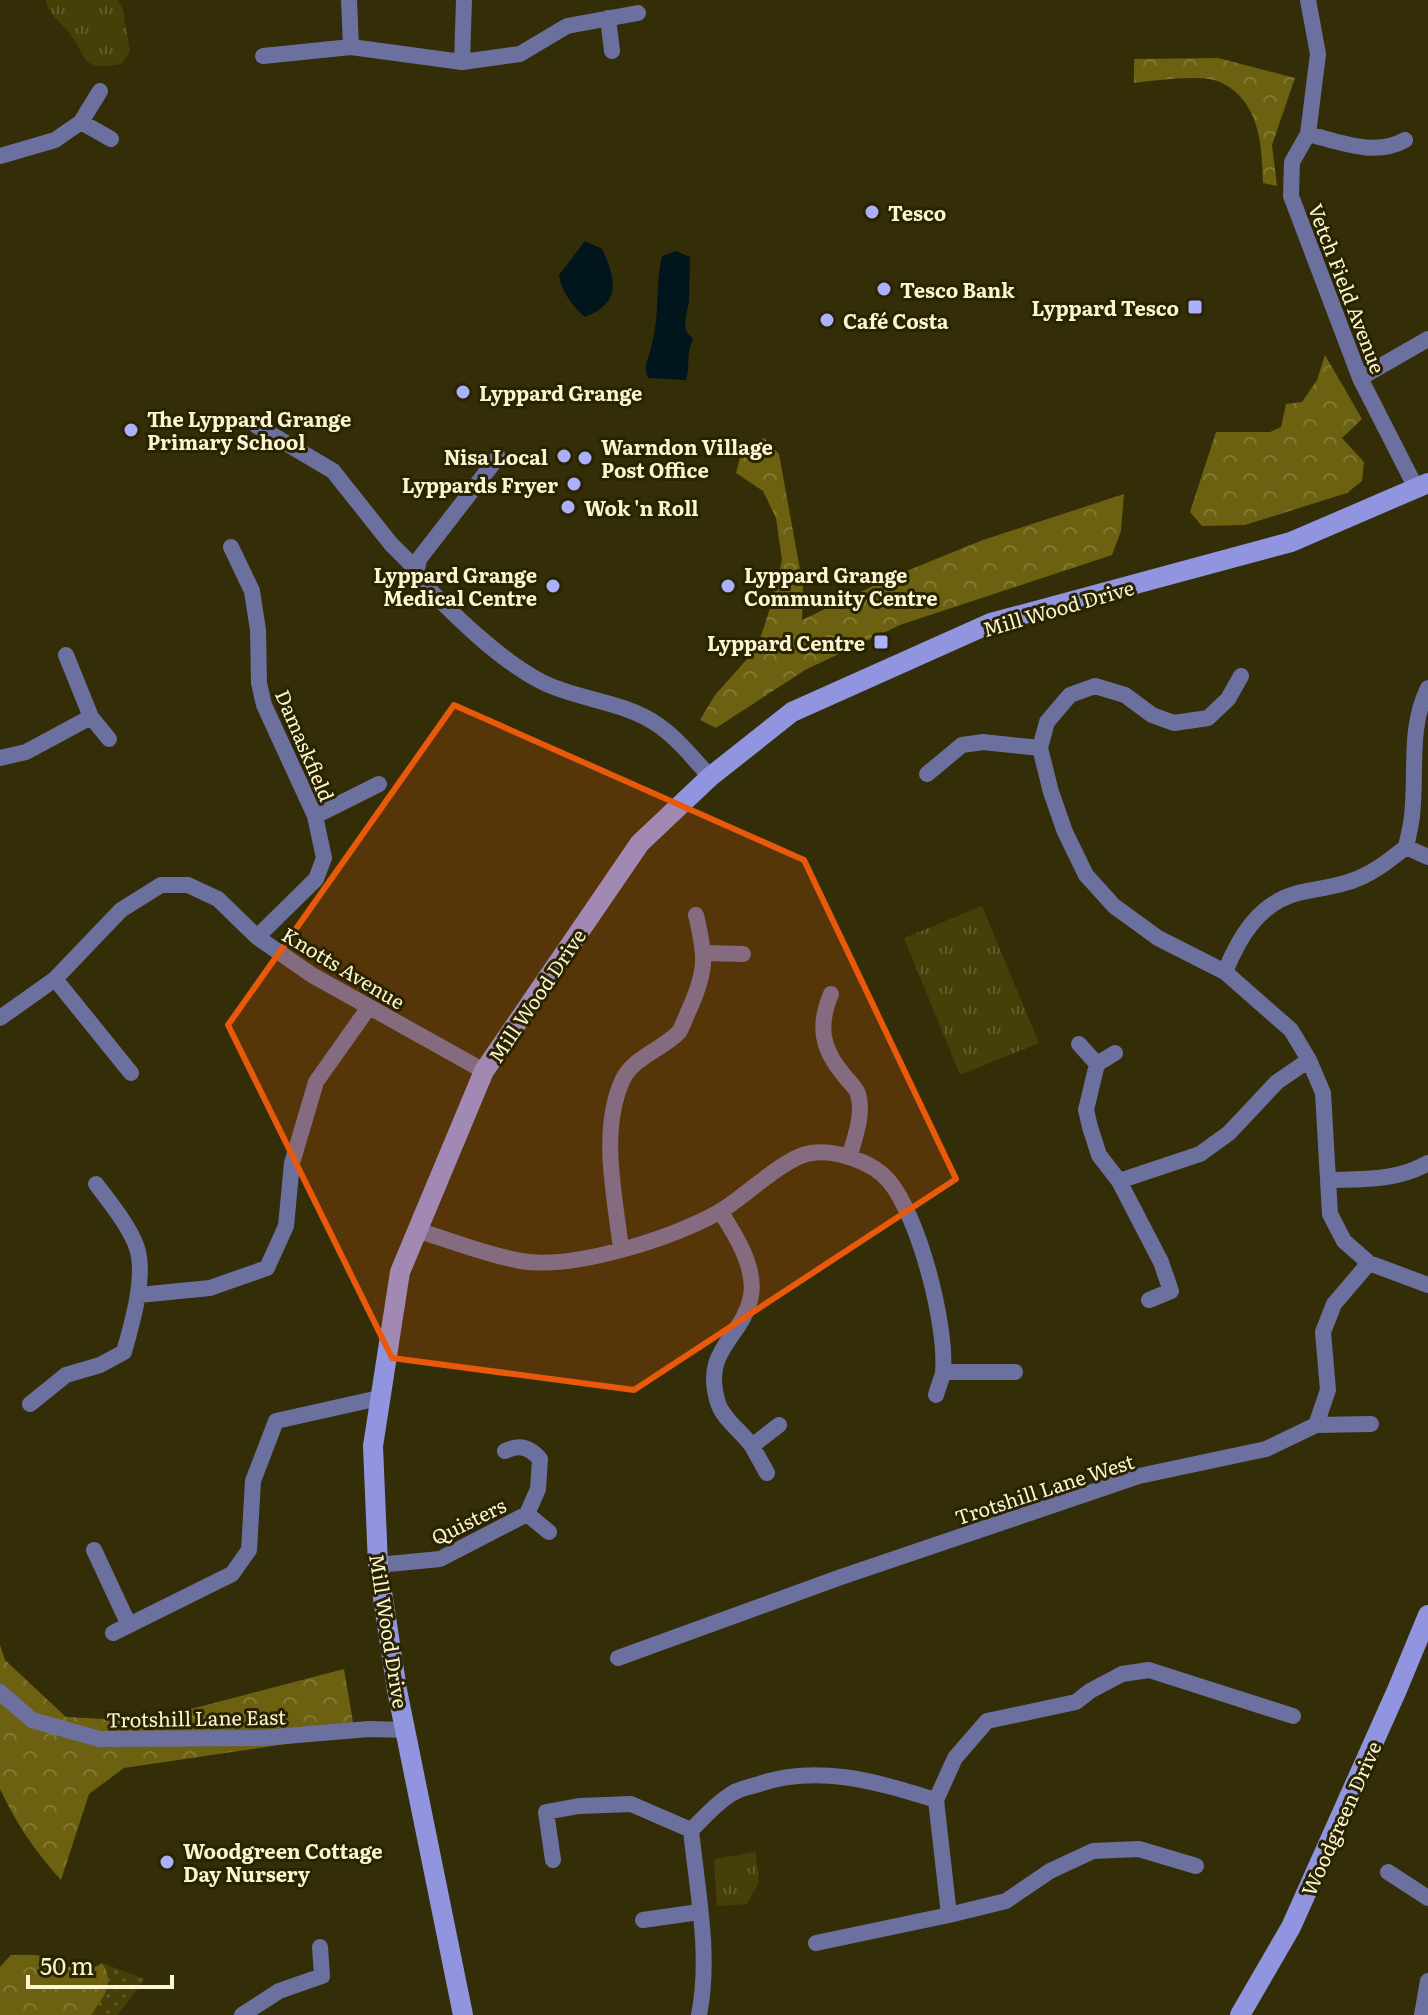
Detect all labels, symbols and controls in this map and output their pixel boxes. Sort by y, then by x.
place label: Tesco [888,197,946,227]
street label: Vetch Field Avenue [1302,199,1394,377]
marker: Tesco [863,203,881,221]
place label: Tesco Bank [900,274,1015,304]
marker: Tesco Bank [875,280,893,298]
place label: Lyppard Tesco [1032,292,1179,322]
marker: Lyppard Tesco [1186,298,1204,316]
place label: Café Costa [843,305,949,335]
marker: Café Costa [818,311,836,329]
place label: Lyppard Grange [479,377,642,407]
marker: Lyppard Grange [454,383,472,401]
place label: The Lyppard Grange Primary School [147,403,351,456]
marker: The Lyppard Grange Primary School [122,421,140,439]
place label: Warndon Village Post Office [601,431,773,484]
place label: Nisa Local [444,441,548,471]
marker: Nisa Local [555,447,573,465]
marker: Warndon Village Post Office [576,449,594,467]
place label: Lyppards Fryer [402,469,558,499]
marker: Lyppards Fryer [565,475,583,493]
place label: Wok 'n Roll [584,492,699,522]
marker: Wok 'n Roll [559,498,577,516]
place label: Lyppard Grange Medical Centre [374,559,537,612]
place label: Lyppard Grange Community Centre [744,559,937,612]
street label: Mill Wood Drive [979,571,1137,643]
marker: Lyppard Grange Medical Centre [544,577,562,595]
marker: Lyppard Grange Community Centre [719,577,737,595]
place label: Lyppard Centre [707,627,865,657]
marker: Lyppard Centre [872,633,890,651]
street label: Damaskfield [269,684,343,806]
street label: Knotts Avenue [277,918,411,1016]
street label: Mill Wood Drive [480,922,592,1068]
street label: Trotshill Lane West [951,1445,1137,1531]
street label: Quisters [425,1489,511,1551]
street label: Mill Wood Drive [363,1552,417,1710]
street label: Trotshill Lane East [106,1700,286,1734]
street label: Woodgreen Drive [1292,1736,1388,1900]
place label: Woodgreen Cottage Day Nursery [183,1835,383,1888]
marker: Woodgreen Cottage Day Nursery [158,1853,176,1871]
scale bar [28,1939,172,1989]
text: 50 m [40,1947,94,1982]

